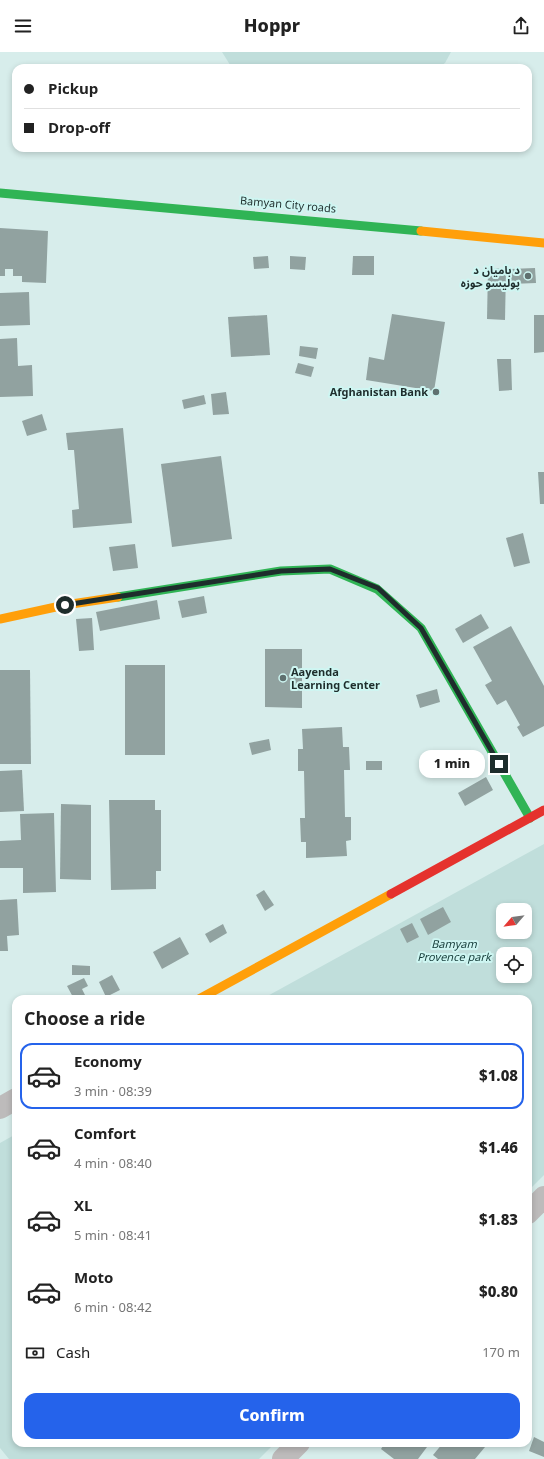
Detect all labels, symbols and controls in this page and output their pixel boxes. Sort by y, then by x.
text: Hoppr [244,7,300,45]
icon: menu [12,15,34,37]
icon: share [510,15,532,37]
text: Pickup [48,73,98,105]
text: Drop-off [48,112,110,144]
street label: Bamyan City roads [239,189,337,221]
place label: د بامیان د پولیسو حوزه [461,259,520,295]
marker: د بامیان د پولیسو حوزه [523,271,533,281]
place label: Afghanistan Bank [330,381,428,404]
marker: Afghanistan Bank [431,387,441,397]
route start [56,596,74,614]
place label: Aayenda Learning Center [291,661,380,697]
marker: Aayenda Learning Center [278,673,288,683]
callout: 1 min [419,750,485,778]
text: 1 min [434,750,470,778]
route end [490,755,508,773]
north arrow [496,903,532,939]
map controls [496,903,532,983]
park label: Bamyam Provence park [417,933,493,969]
button: locate [496,947,532,983]
text: Choose a ride [24,1000,145,1038]
text: Economy [74,1046,142,1078]
icon: car [26,1058,62,1094]
text: $1.08 [479,1060,518,1092]
text: 3 min · 08:39 [74,1078,152,1106]
text: Comfort [74,1118,136,1150]
icon: car [26,1130,62,1166]
text: $1.46 [479,1132,518,1164]
text: 4 min · 08:40 [74,1150,152,1178]
text: XL [74,1190,92,1222]
icon: car [26,1202,62,1238]
text: $1.83 [479,1204,518,1236]
text: 5 min · 08:41 [74,1222,152,1250]
text: Moto [74,1262,113,1294]
icon: car [26,1274,62,1310]
text: $0.80 [479,1276,518,1308]
text: 6 min · 08:42 [74,1294,152,1322]
text: Cash [56,1337,90,1369]
text: 170 m [482,1339,520,1367]
icon: cash [24,1342,46,1364]
button: Confirm [24,1393,520,1439]

